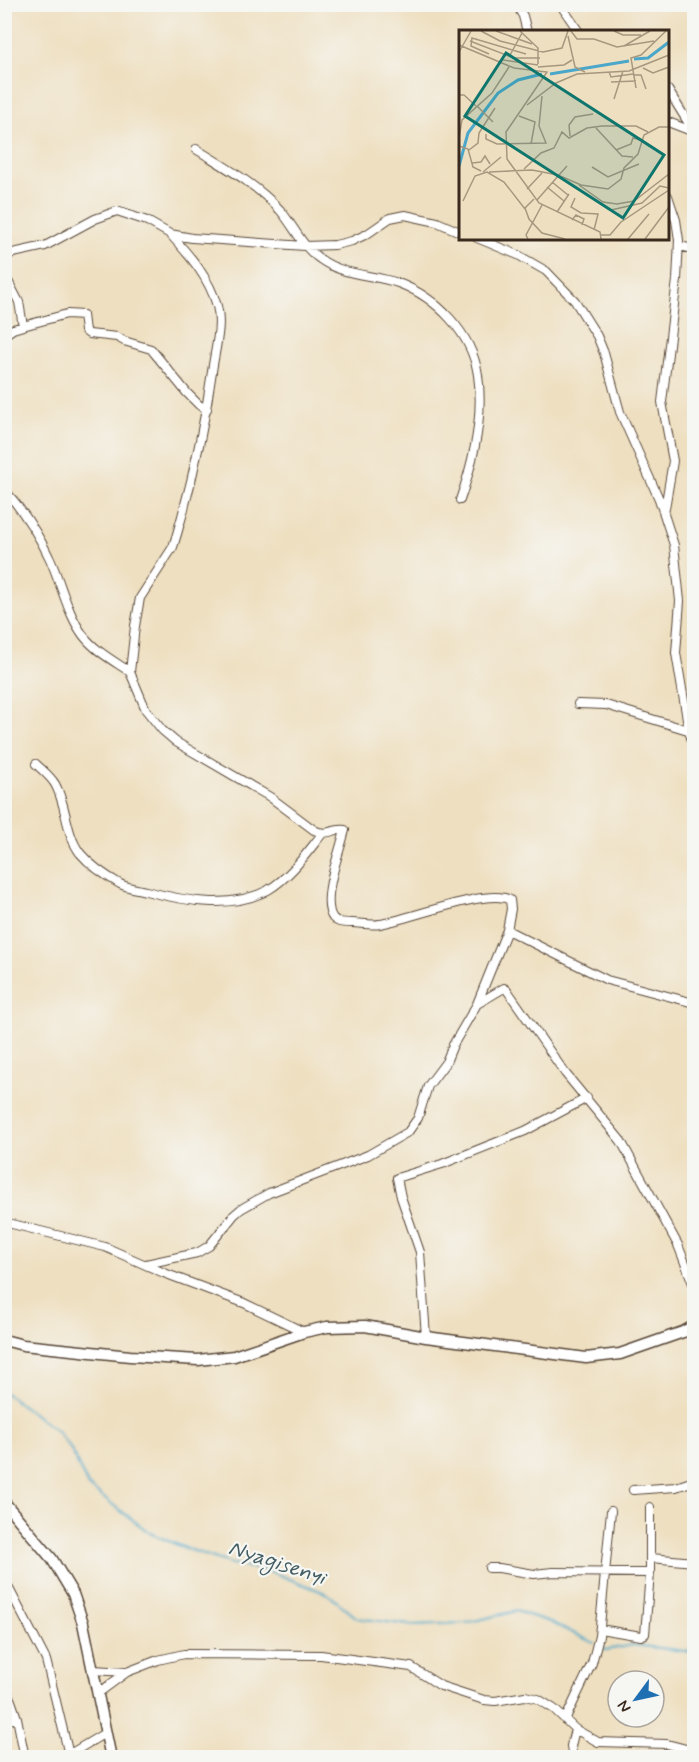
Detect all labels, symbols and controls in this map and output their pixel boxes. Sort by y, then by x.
inset map [459,30,669,240]
water label: Nyagisenyi [224,1534,331,1594]
north arrow [606,1669,666,1729]
text: N [613,1696,636,1717]

